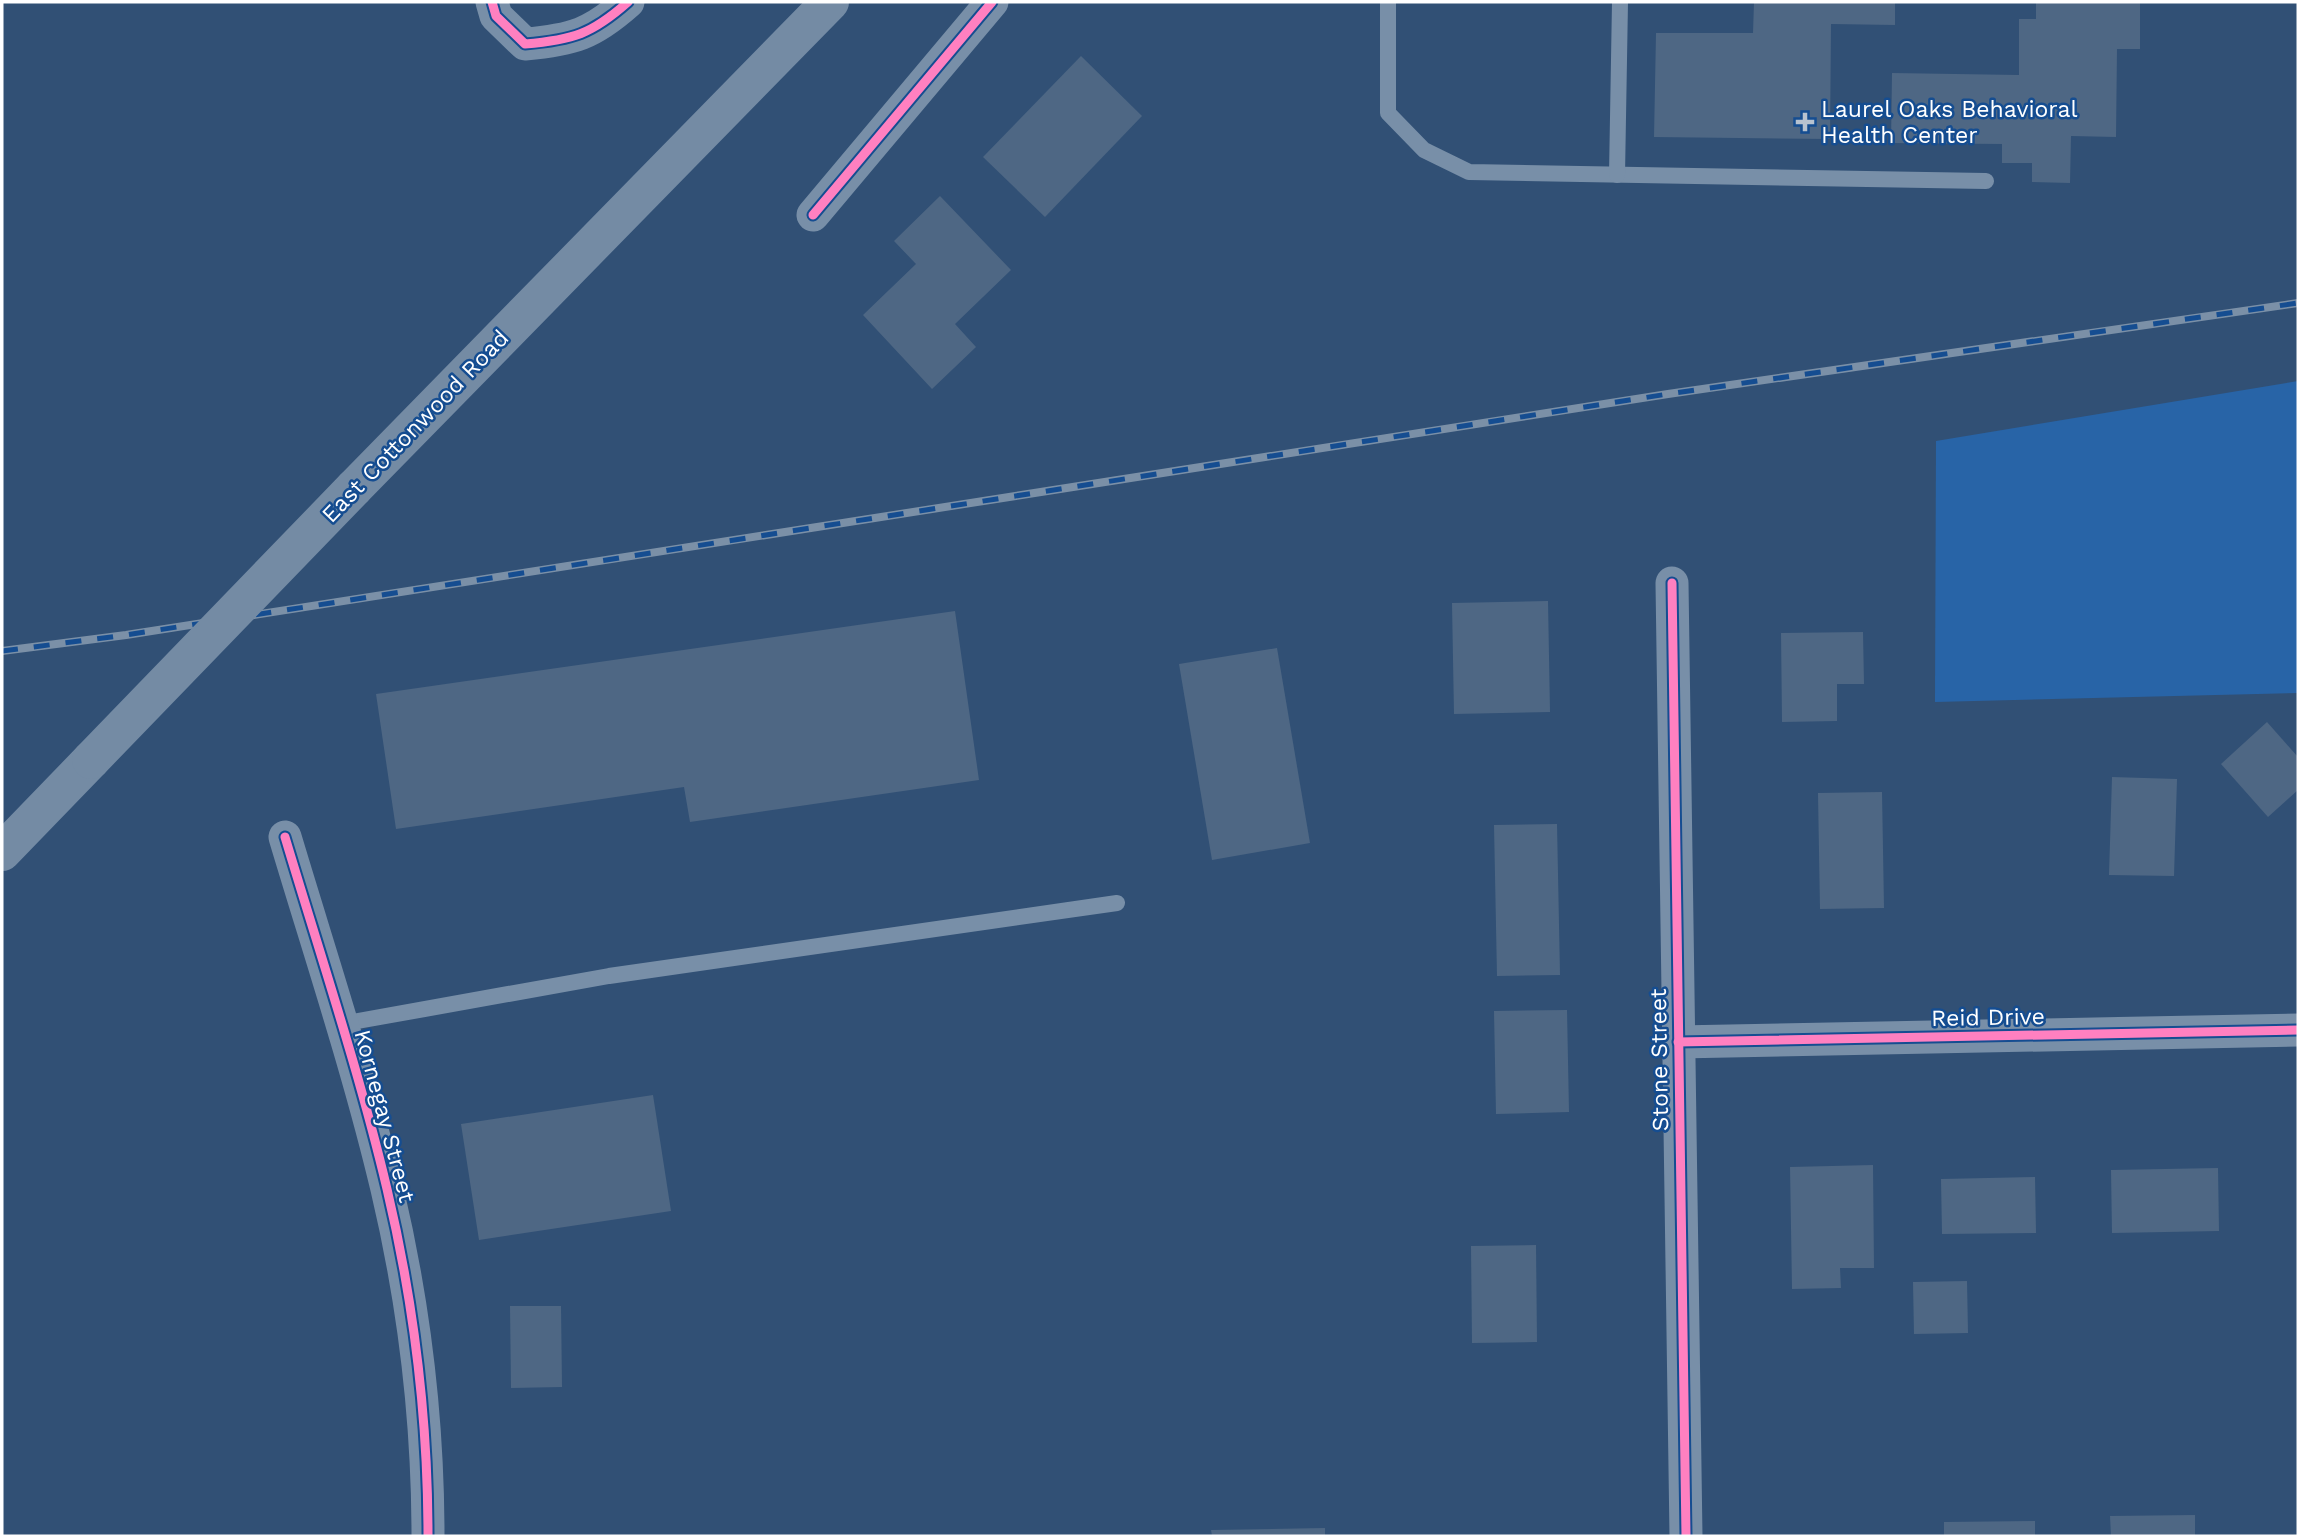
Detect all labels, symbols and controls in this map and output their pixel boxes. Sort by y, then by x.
place label: Laurel Oaks Behavioral Health Center [1821,96,2077,149]
marker: Laurel Oaks Behavioral Health Center [1795,112,1815,132]
street label: East Cottonwood Road [316,324,514,528]
street label: Stone Street [1645,988,1674,1132]
street label: Reid Drive [1931,1003,2045,1032]
street label: Kornegay Street [348,1027,421,1206]

